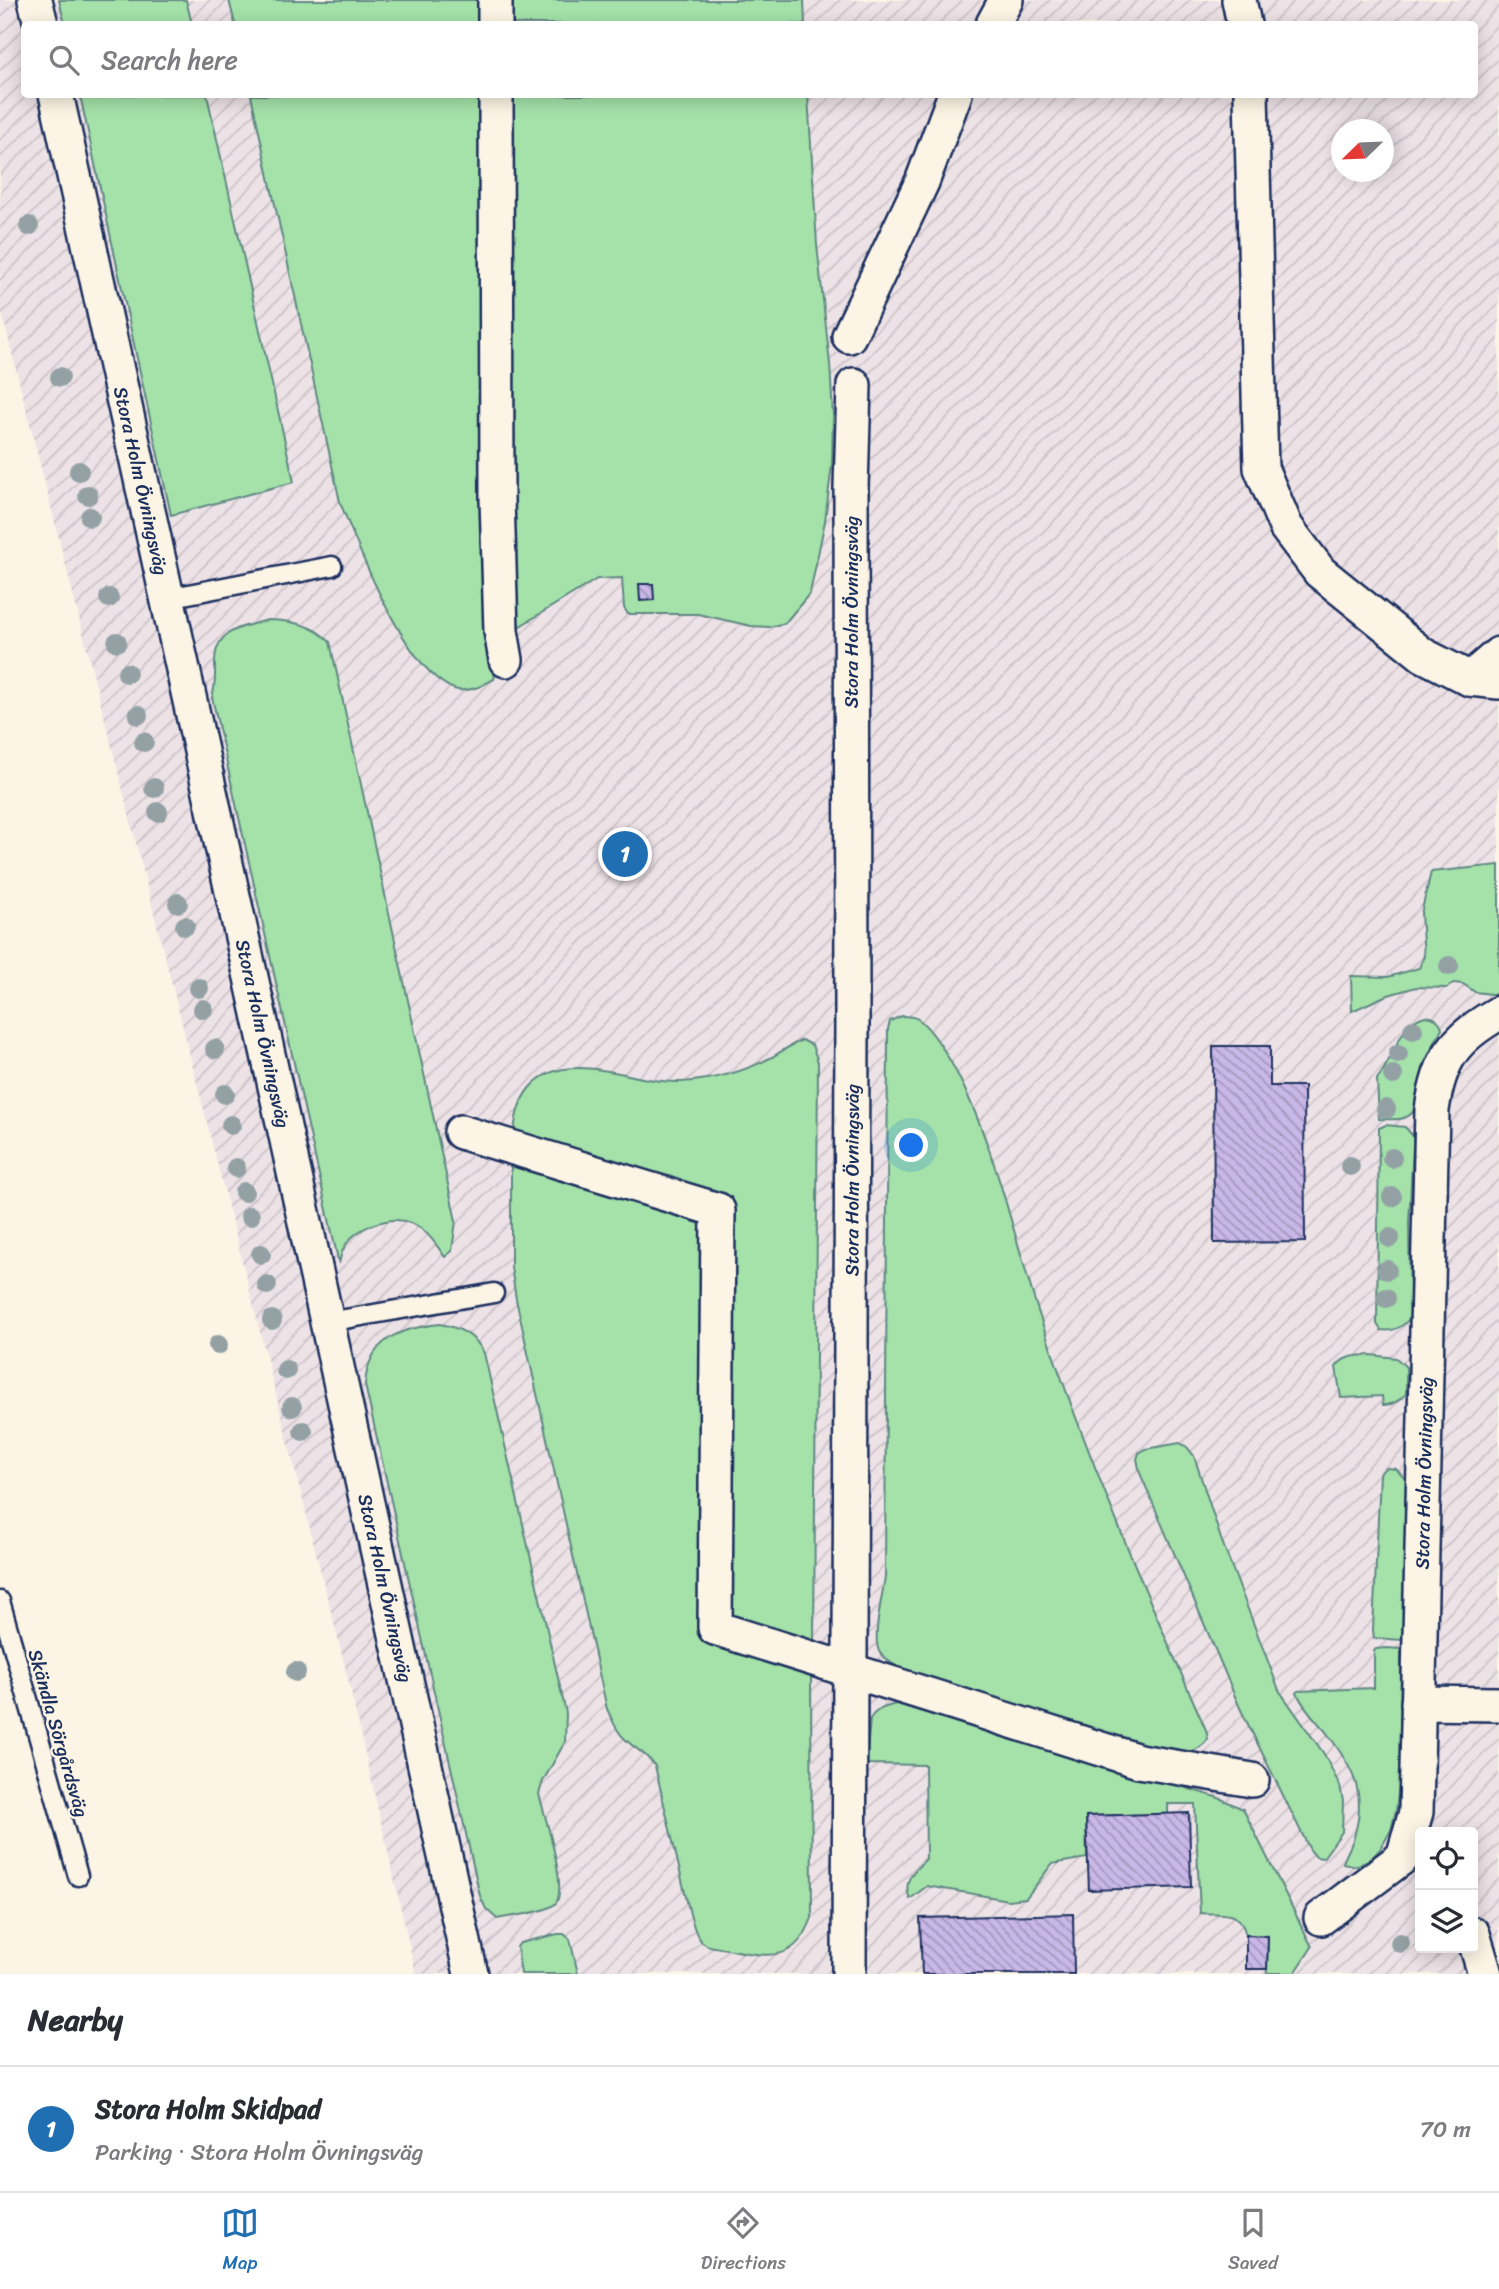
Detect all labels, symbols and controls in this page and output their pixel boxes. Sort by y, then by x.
search box [21,21,1478,98]
text: Search here [101,37,238,83]
icon: search [45,41,83,79]
north arrow [1331,119,1394,182]
street label: Stora Holm Övningsväg [104,383,178,579]
street label: Stora Holm Övningsväg [835,515,868,708]
pin: 1 [602,828,648,880]
street label: Stora Holm Övningsväg [226,936,300,1131]
street label: Stora Holm Övningsväg [835,1083,869,1276]
your location [894,1128,928,1162]
street label: Stora Holm Övningsväg [1406,1376,1443,1570]
street label: Stora Holm Övningsväg [348,1491,422,1686]
street label: Skändla Sörgårdsväg [19,1645,98,1822]
map controls [1415,1827,1478,1953]
button: locate [1415,1827,1478,1890]
button: layers [1415,1890,1478,1953]
text: Nearby [28,1993,123,2047]
text: Stora Holm Skidpad [95,2086,321,2132]
text: 1 [46,2109,56,2150]
text: 70 m [1420,2109,1471,2150]
text: Parking · Stora Holm Övningsväg [95,2132,423,2173]
tab: Map [221,2204,259,2279]
tab: Directions [701,2204,786,2279]
tab: Saved [1228,2204,1278,2279]

